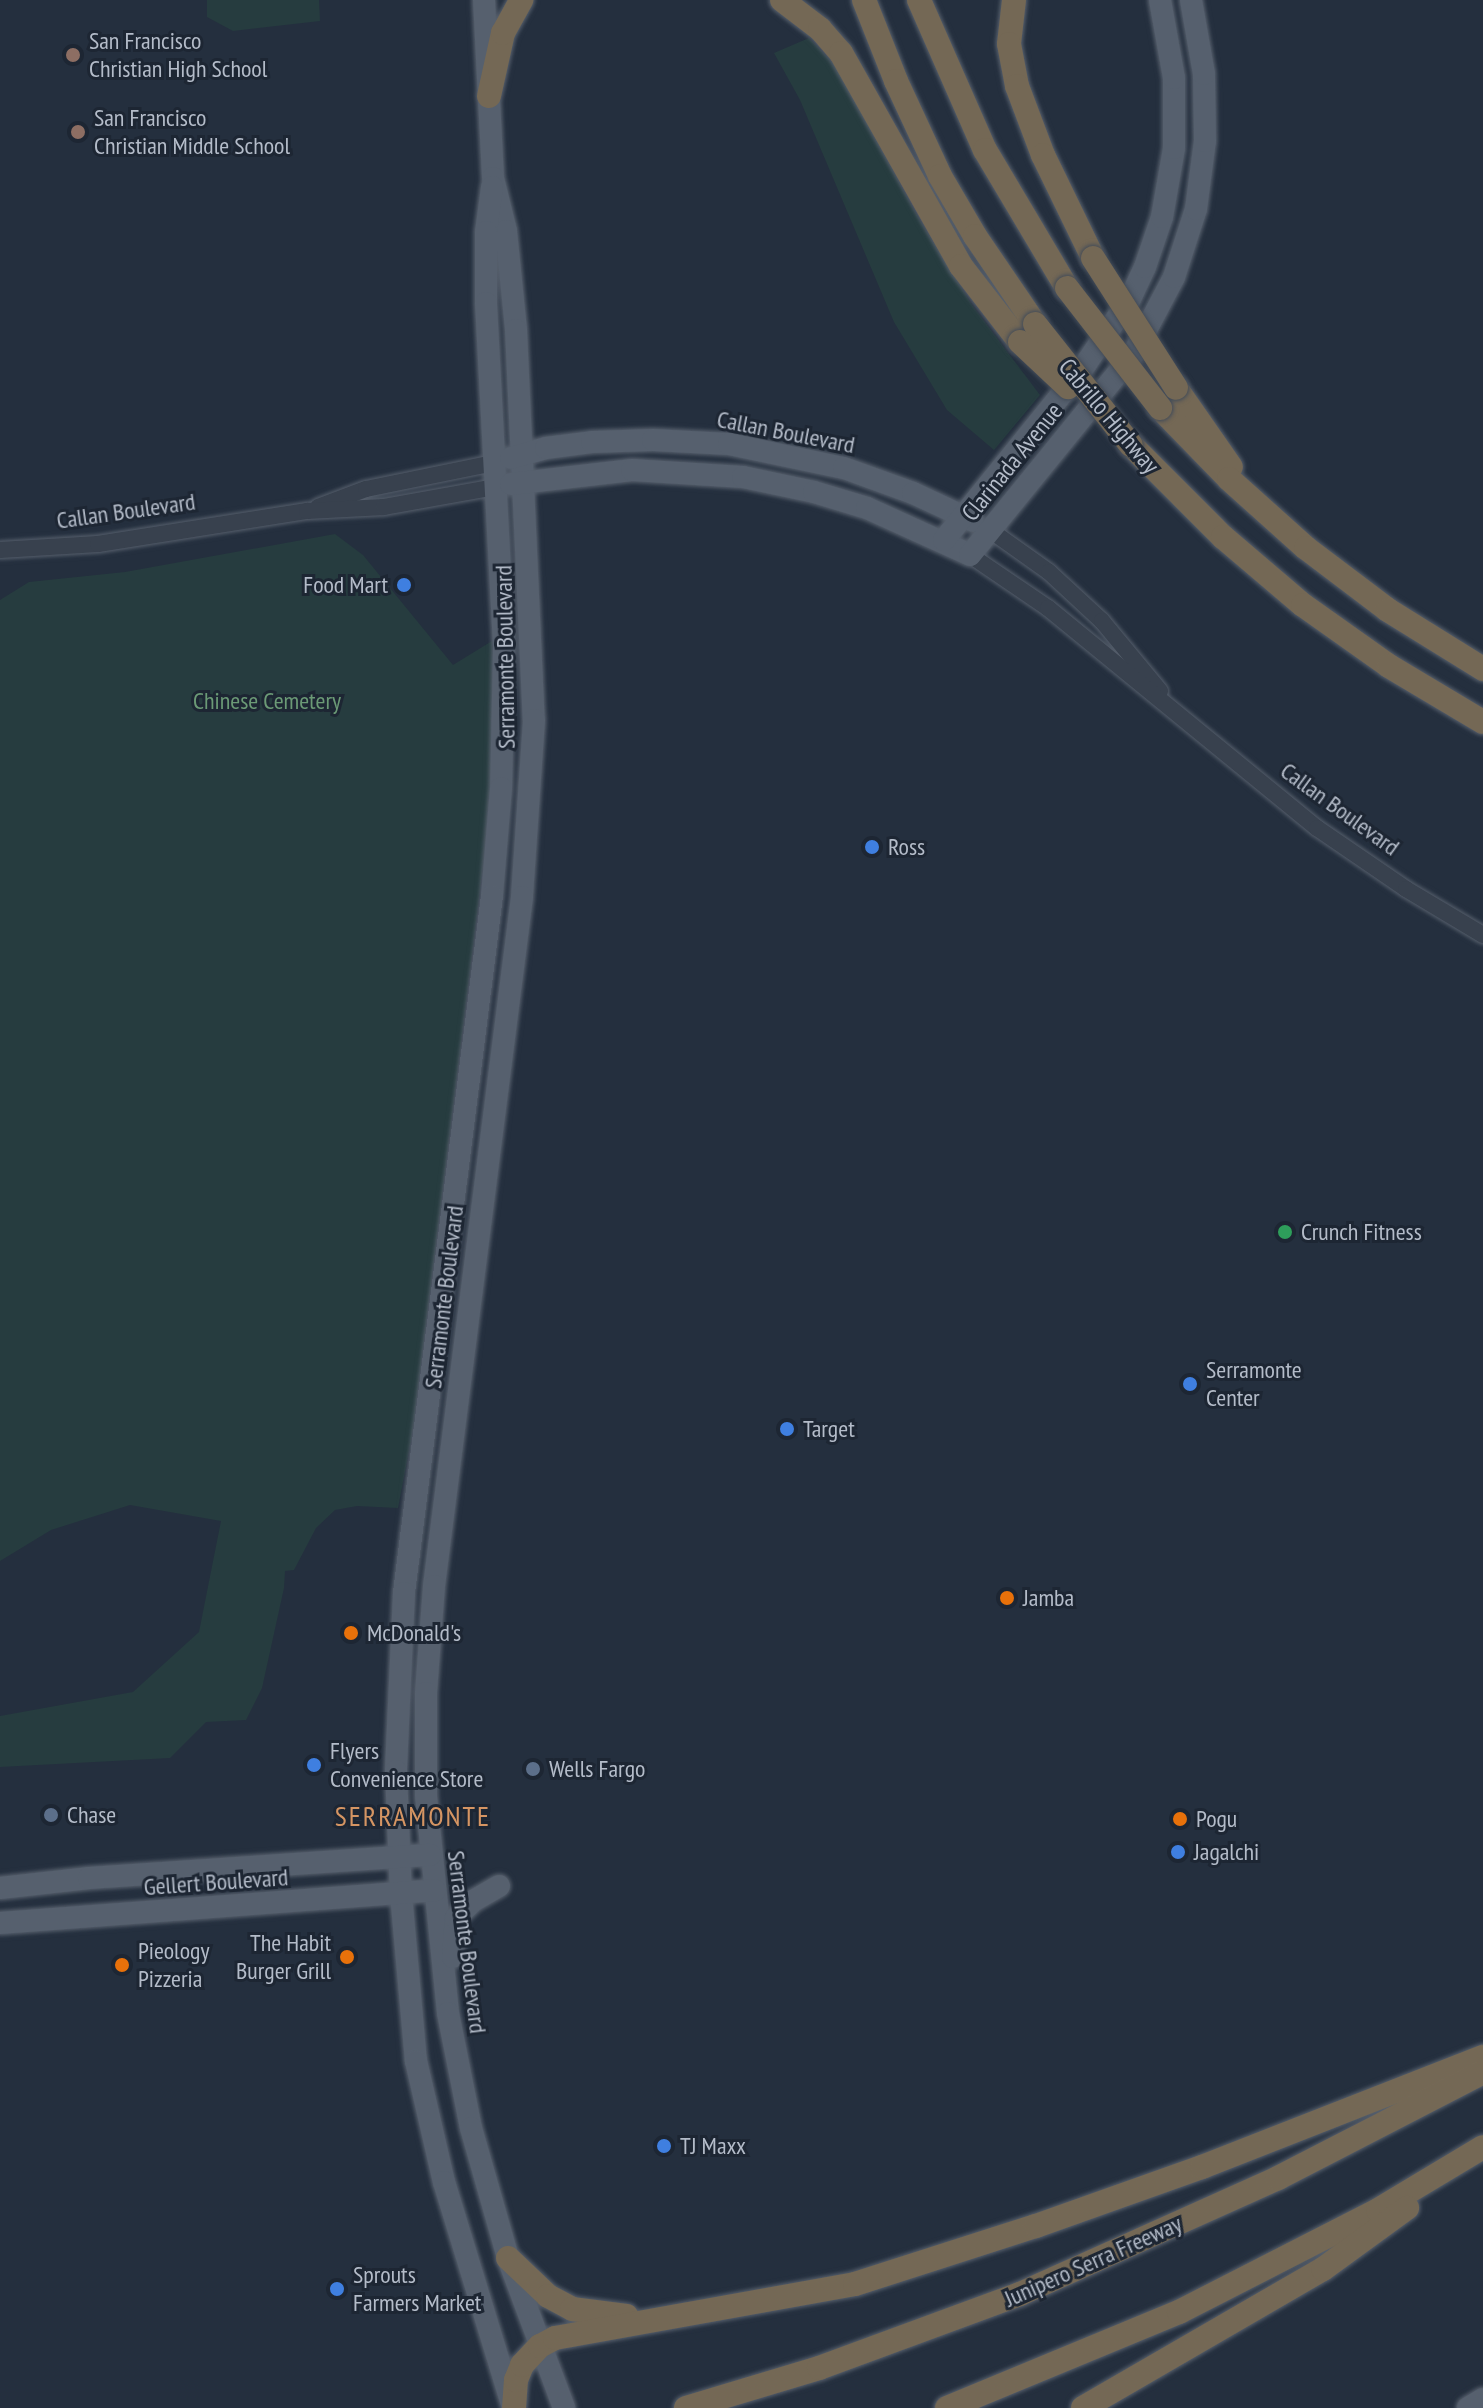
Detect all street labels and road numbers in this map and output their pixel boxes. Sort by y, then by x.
street label: Cabrillo Highway [1053,353,1165,479]
street label: Clarinada Avenue [956,397,1068,527]
street label: Callan Boulevard [715,405,857,459]
street label: Callan Boulevard [55,487,197,535]
street label: Serramonte Boulevard [489,565,521,749]
street label: Callan Boulevard [1275,756,1405,862]
street label: Serramonte Boulevard [418,1204,470,1390]
street label: Serramonte Boulevard [441,1849,493,2035]
street label: Gellert Boulevard [143,1863,289,1901]
street label: Junipero Serra Freeway [1000,2209,1186,2313]

